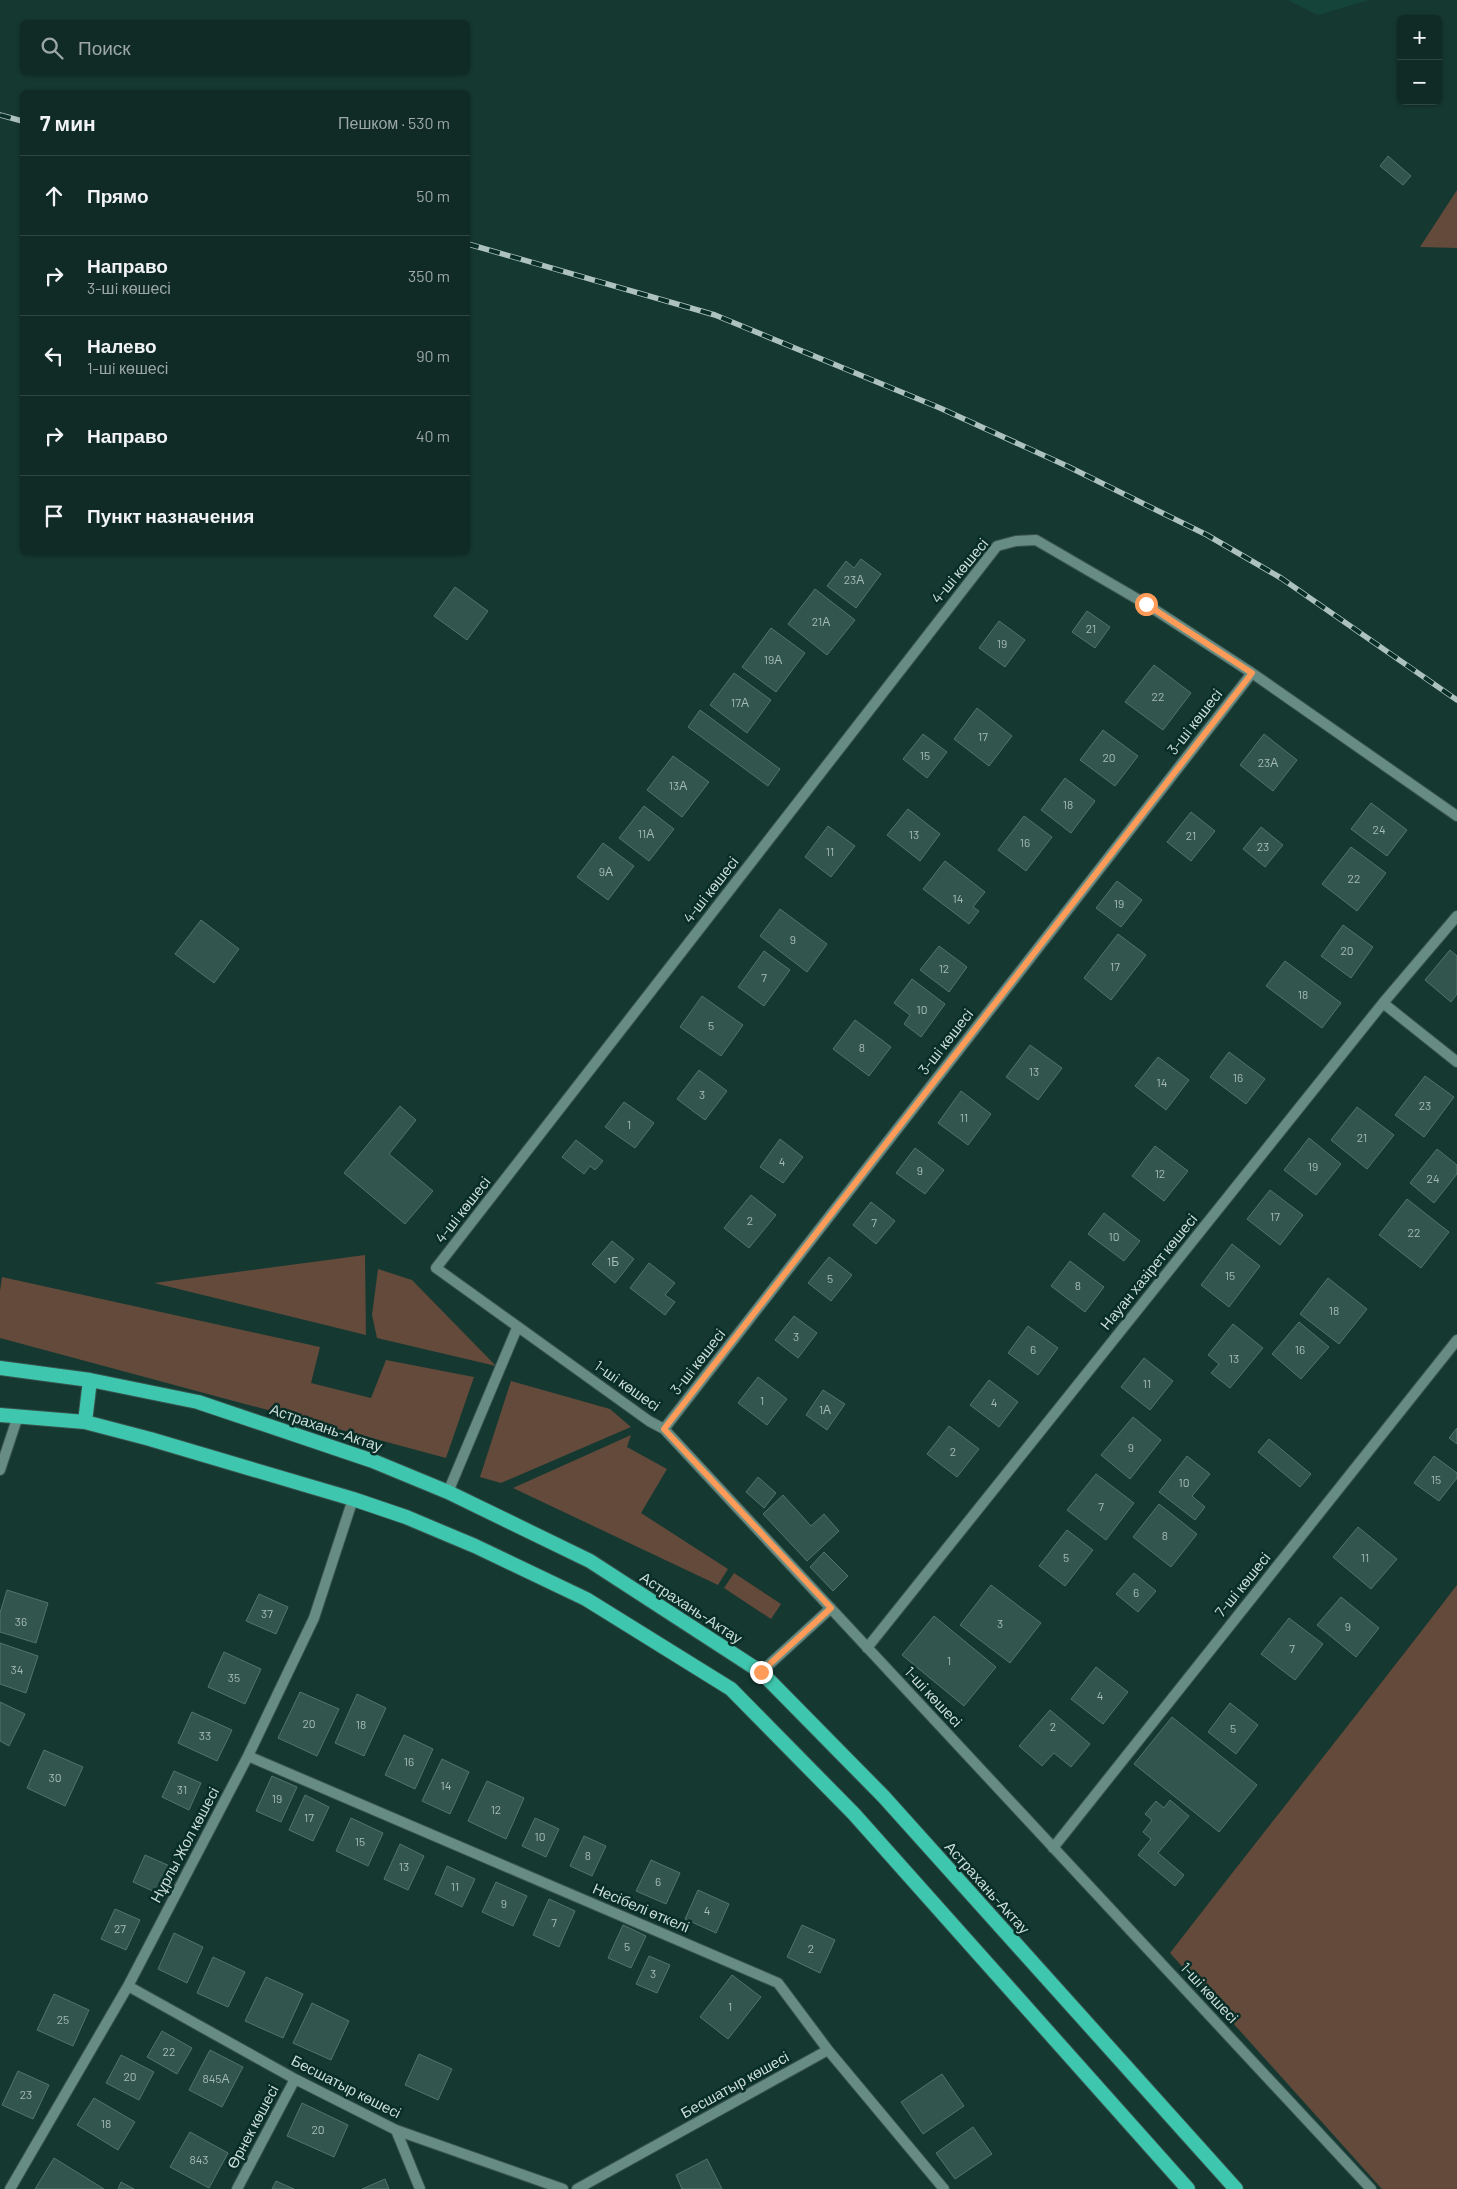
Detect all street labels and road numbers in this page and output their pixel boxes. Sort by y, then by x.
street label: 4-шi көшесі [927,534,992,606]
street label: 3-шi көшесі [1163,685,1226,758]
street label: 4-шi көшесі [679,853,742,926]
street label: 3-шi көшесі [914,1005,977,1078]
street label: 4-шi көшесі [431,1173,494,1246]
street label: Науан хазірет көшесі [1096,1210,1200,1333]
street label: 3-шi көшесі [666,1325,729,1398]
street label: 1-шi көшесі [591,1356,664,1414]
street label: Астрахань-Актау [268,1399,385,1455]
street label: 7-шi көшесі [1211,1548,1274,1620]
street label: Астрахань-Актау [637,1568,746,1647]
street label: 1-шi көшесі [901,1662,966,1730]
street label: Нұрлы Жол көшесі [146,1784,222,1905]
street label: Астрахань-Актау [942,1838,1034,1938]
street label: Несібелі өткелі [590,1879,692,1936]
street label: 1-шi көшесі [1177,1958,1242,2026]
street label: Бесшатыр көшесі [677,2047,792,2121]
street label: Бесшатыр көшесі [289,2051,404,2122]
street label: Өрнек көшесі [223,2082,282,2172]

